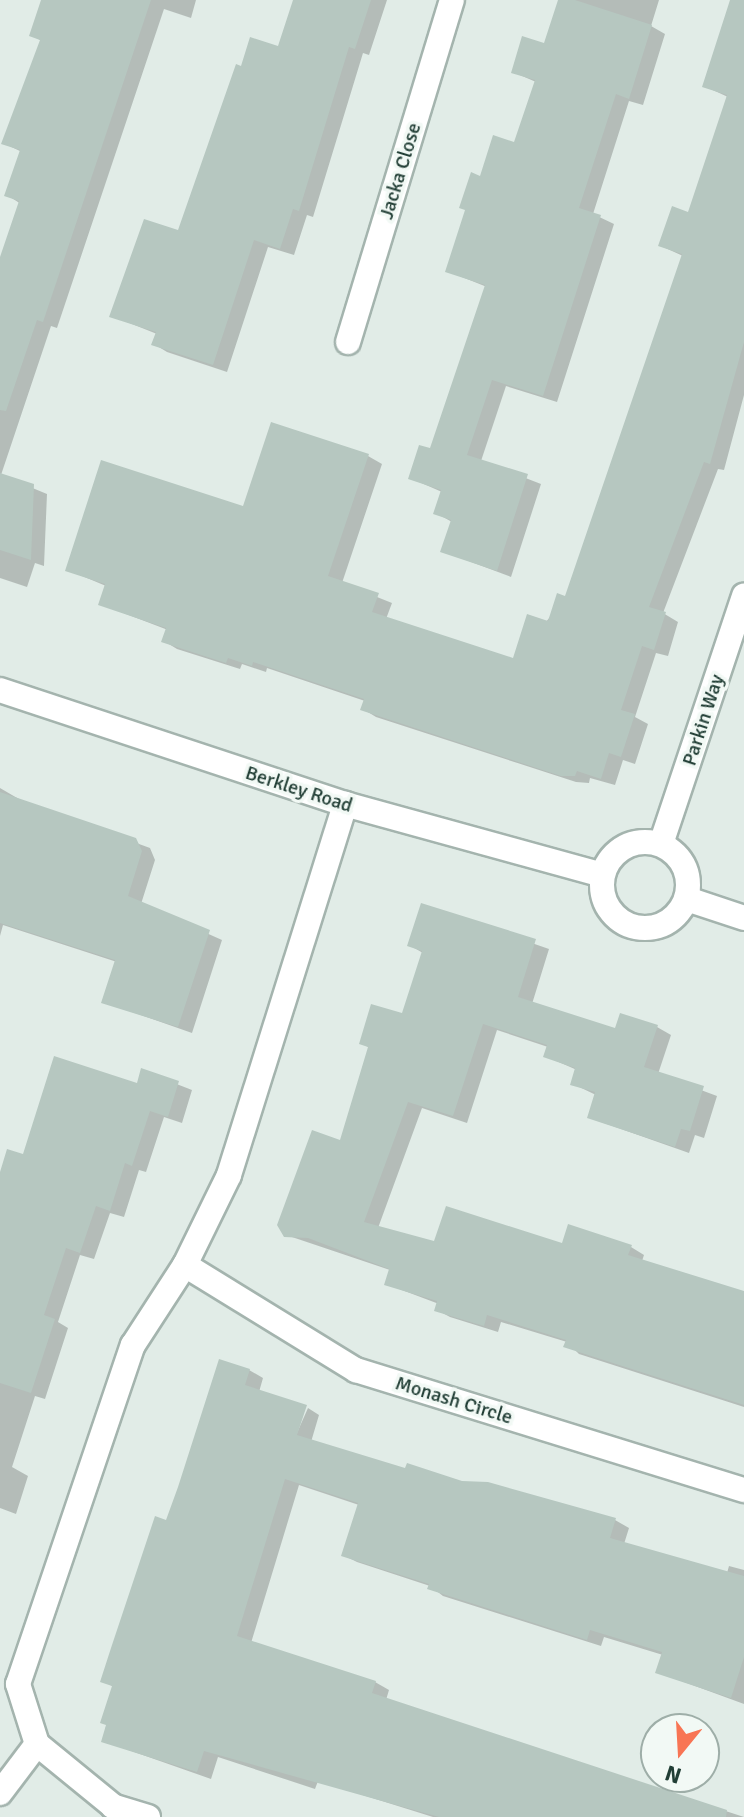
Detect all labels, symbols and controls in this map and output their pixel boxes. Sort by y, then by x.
street label: Jacka Close [374,120,426,222]
street label: Parkin Way [677,671,729,769]
street label: Berkley Road [242,760,356,818]
street label: Monash Circle [393,1371,515,1429]
north arrow [640,1713,720,1793]
text: N [662,1759,685,1790]

